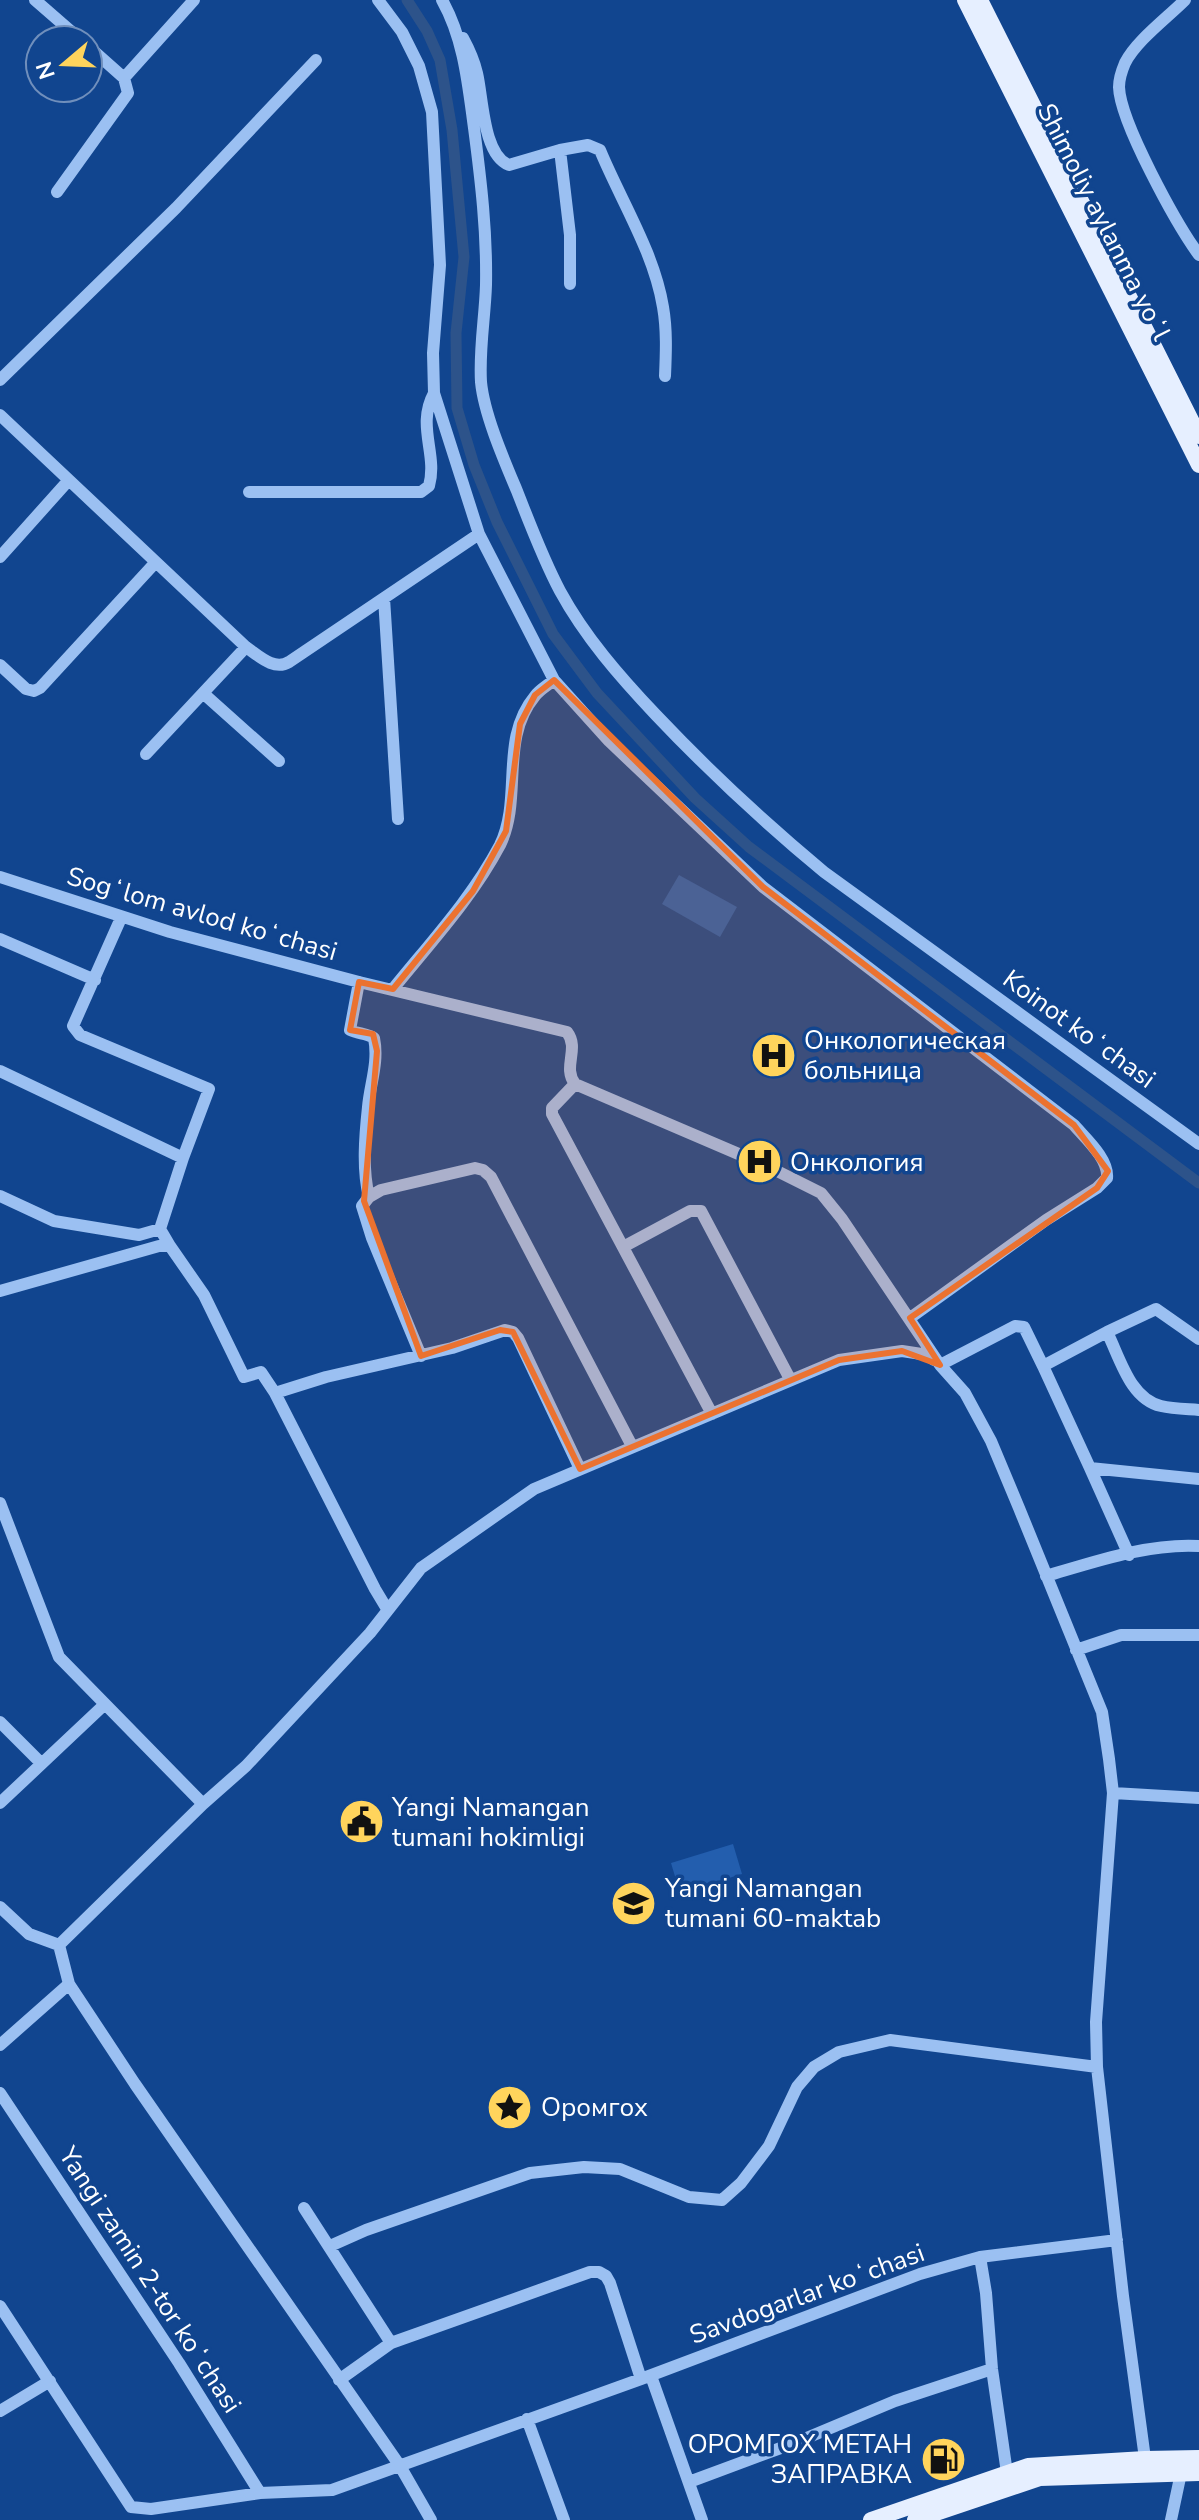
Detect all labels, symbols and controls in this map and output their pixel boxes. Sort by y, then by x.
north arrow [24,24,104,104]
text: N [29,58,63,83]
street label: Shimoliy aylanma yoʻl [1029,98,1179,347]
street label: Sogʻlom avlod koʻchasi [63,859,341,969]
street label: Koinot koʻchasi [996,962,1162,1096]
place label: Онкологическая больница [804,1023,1006,1088]
hospital icon: Онкологическая больница [749,1031,797,1079]
hospital icon: Онкология [735,1138,783,1186]
place label: Онкология [790,1145,923,1180]
place label: Yangi Namangan tumani hokimligi [391,1790,590,1855]
public building icon: Yangi Namangan tumani hokimligi [337,1798,385,1846]
place label: Yangi Namangan tumani 60-maktab [664,1871,881,1936]
school or university icon: Yangi Namangan tumani 60-maktab [610,1879,658,1927]
place icon: Оромгох [486,2083,534,2131]
place label: Оромгох [541,2090,648,2125]
street label: Yangi zamin 2-tor koʻchasi [50,2139,249,2420]
street label: Savdogarlar koʻchasi [685,2235,929,2353]
place label: ОРОМГОХ МЕТАН ЗАПРАВКА [688,2427,912,2492]
fuel station icon: ОРОМГОХ МЕТАН ЗАПРАВКА [919,2435,967,2483]

